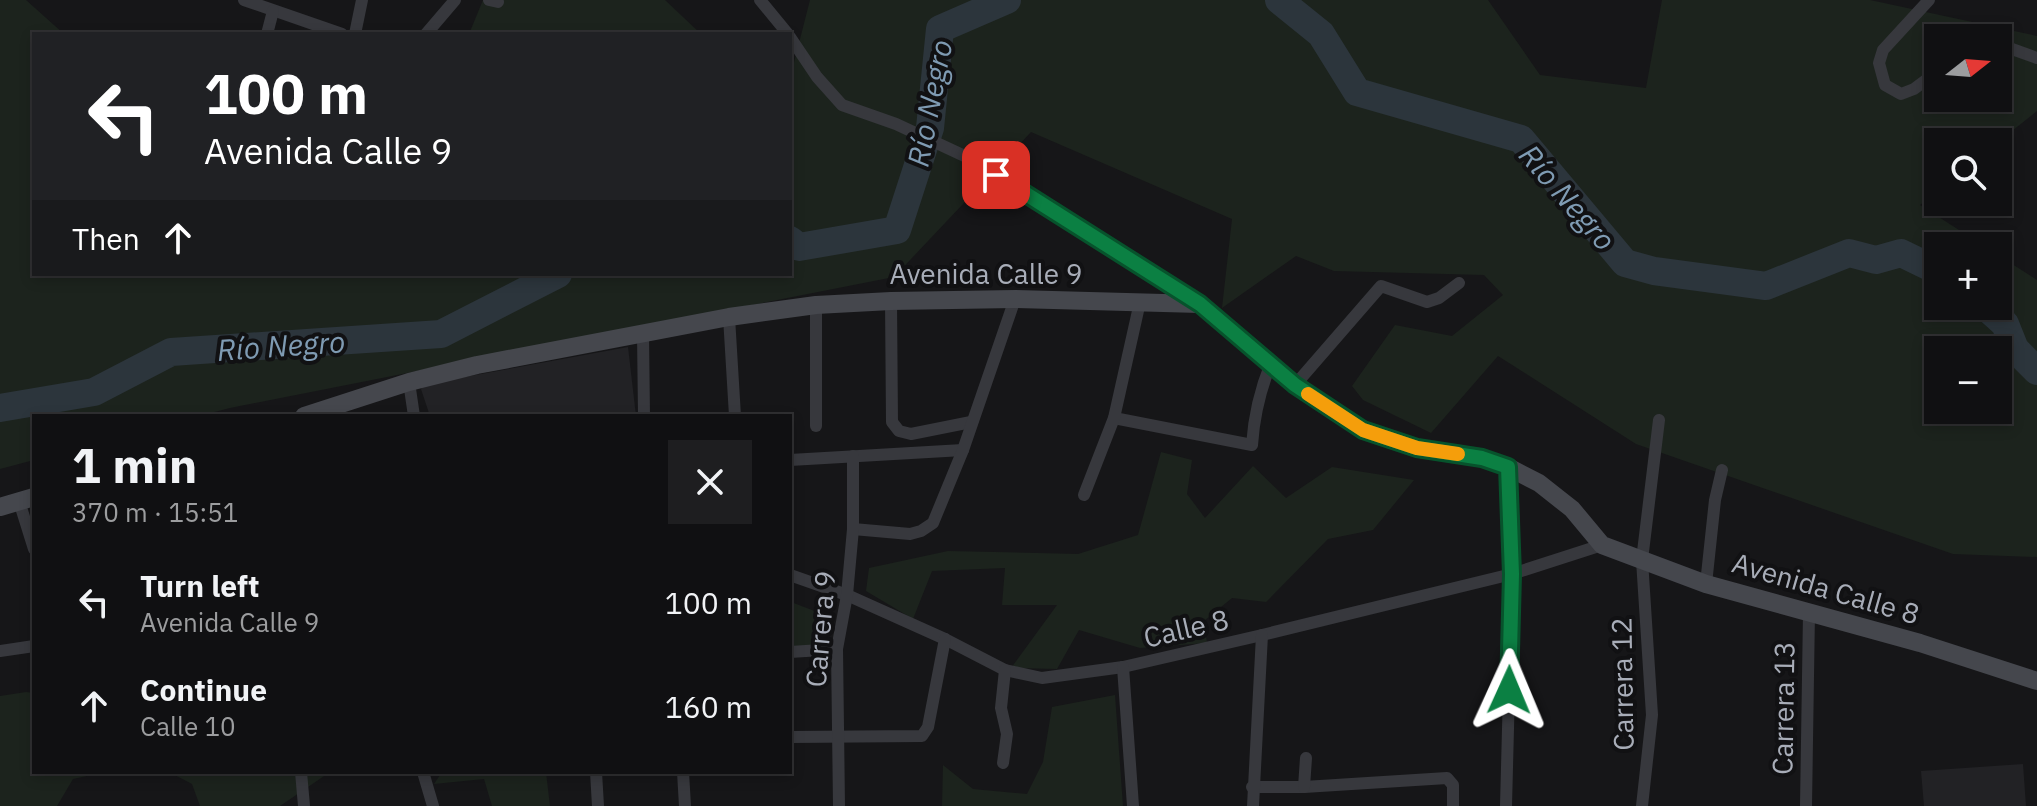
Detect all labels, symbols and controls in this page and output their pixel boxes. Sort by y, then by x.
north arrow [1924,24,2012,112]
map controls [1924,24,2012,424]
water label: Río Negro [898,36,960,170]
text: 100 m [204,57,368,129]
icon: left [72,64,176,168]
text: Avenida Calle 9 [204,127,452,174]
button: search [1924,128,2012,216]
water label: Río Negro [1511,136,1625,258]
pin [962,141,1030,209]
icon: arrive [974,153,1018,197]
icon: ahead [156,216,200,260]
text: Then [72,219,140,258]
button: + [1924,232,2012,320]
street label: Avenida Calle 9 [889,255,1083,292]
water label: Río Negro [215,321,347,369]
button: − [1924,336,2012,424]
text: 1 min [72,434,197,496]
button: close [668,440,752,524]
text: 370 m · 15:51 [72,495,238,529]
street label: Avenida Calle 8 [1728,544,1924,632]
text: Turn left [140,566,259,605]
street label: Carrera 9 [796,569,844,689]
icon: left [72,580,116,624]
text: 100 m [665,583,752,622]
street label: Calle 8 [1140,600,1232,656]
text: Avenida Calle 9 [140,605,319,639]
street label: Carrera 12 [1602,617,1642,751]
street label: Carrera 13 [1763,641,1803,775]
position arrow [1467,648,1551,732]
text: Continue [140,670,267,709]
icon: ahead [72,684,116,728]
text: 160 m [665,687,752,726]
text: Calle 10 [140,709,236,743]

